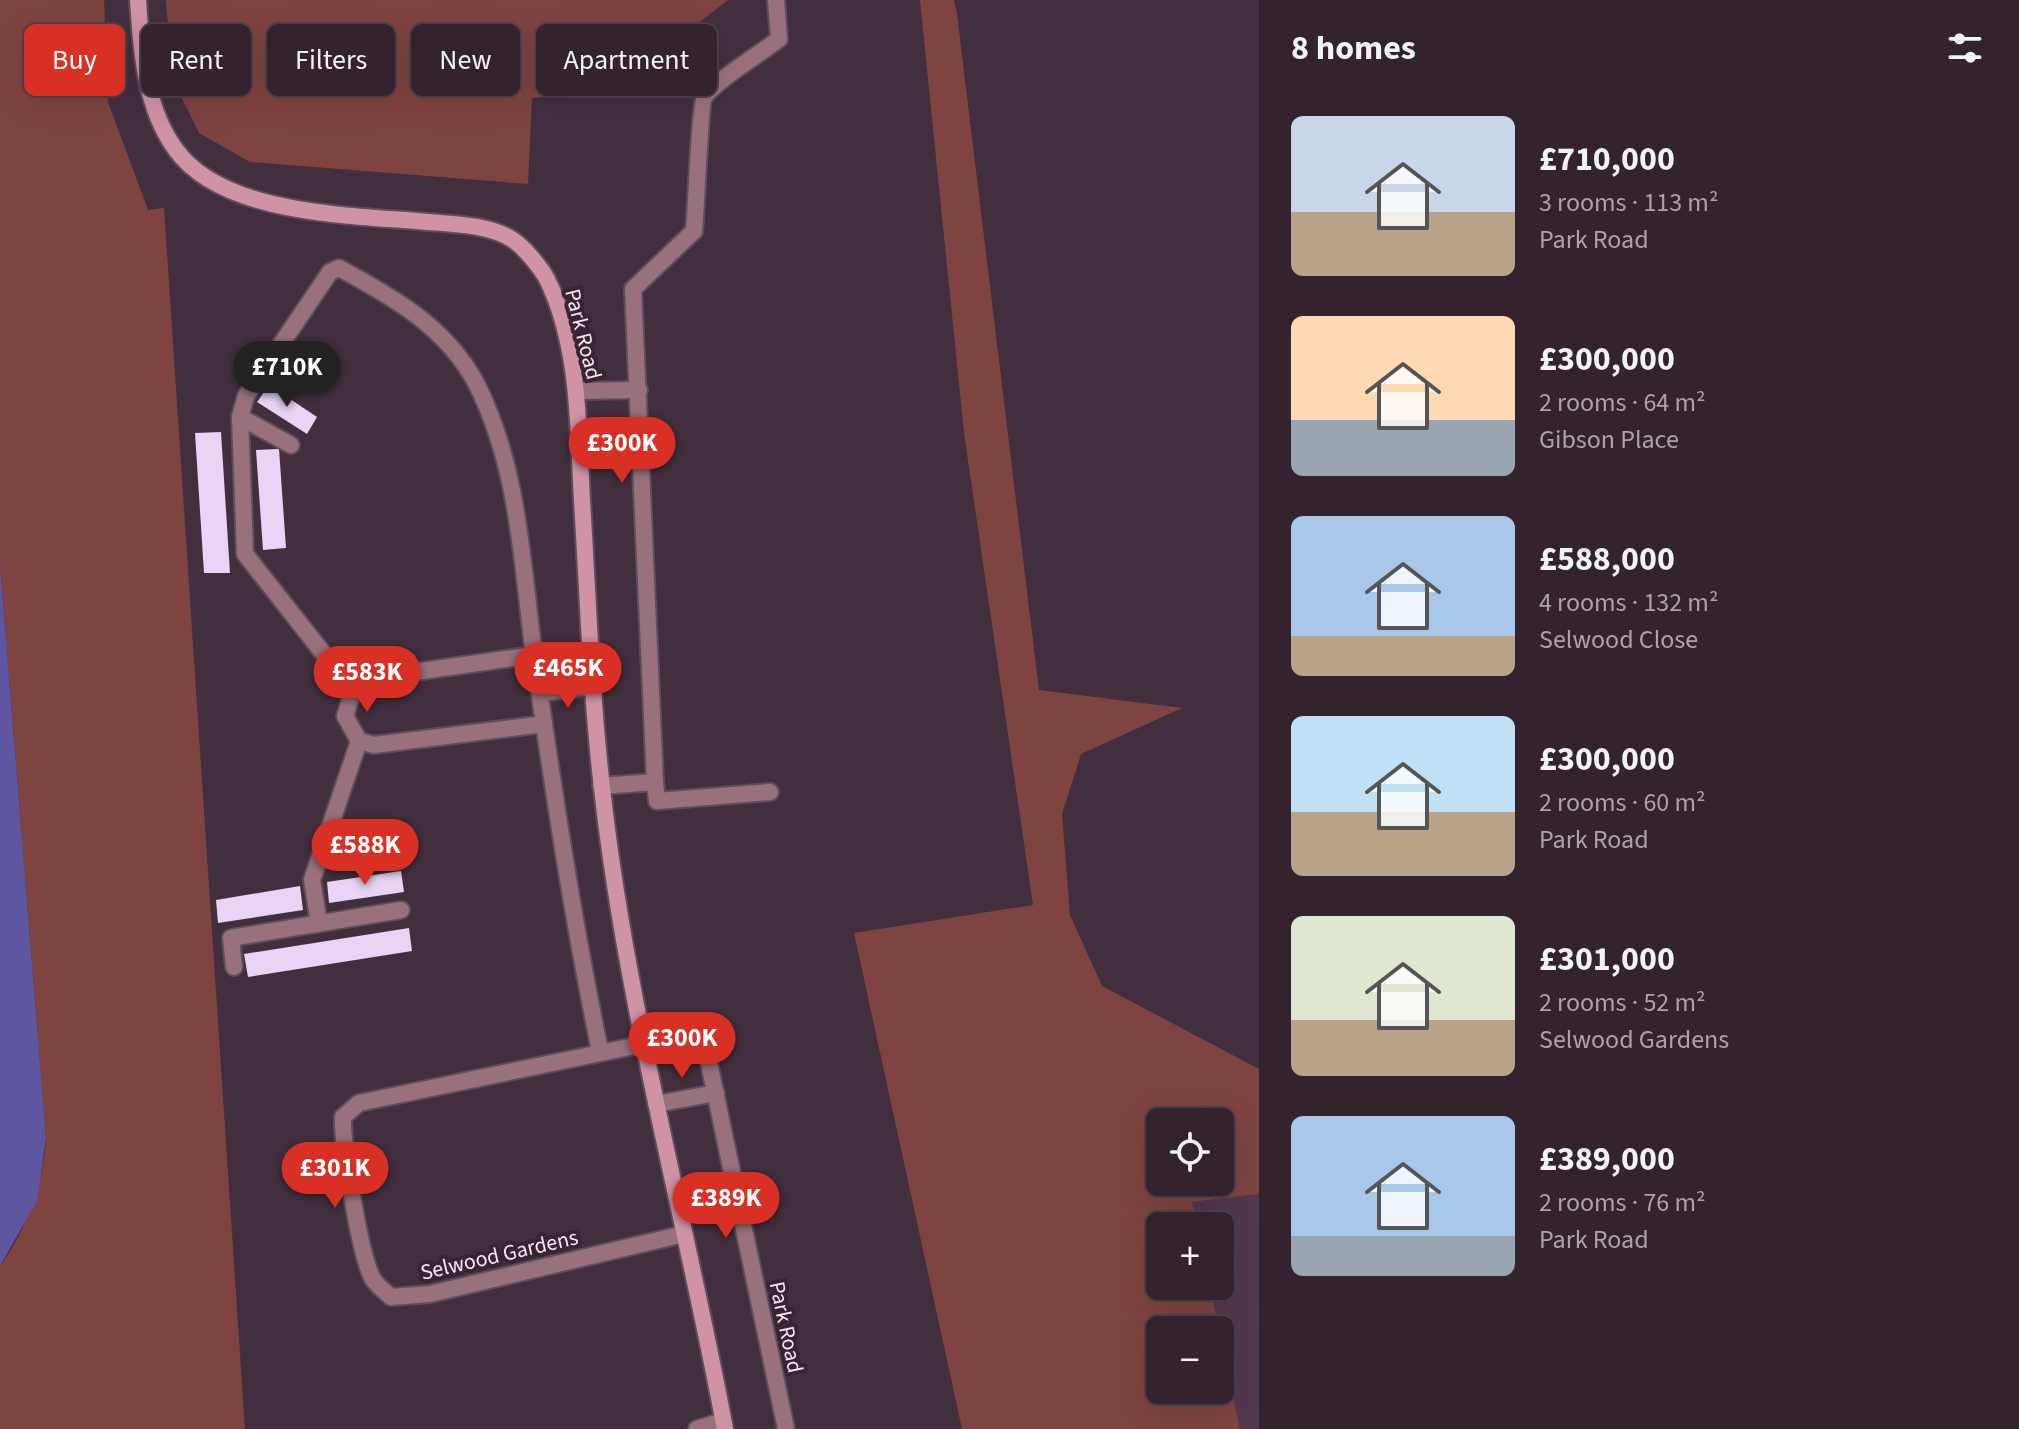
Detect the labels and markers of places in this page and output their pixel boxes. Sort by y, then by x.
pin: £710K [231,341,343,409]
pin: £300K [566,417,678,485]
pin: £465K [512,642,624,710]
pin: £583K [311,646,423,714]
pin: £588K [309,819,421,887]
pin: £300K [626,1012,738,1080]
pin: £301K [279,1142,391,1210]
pin: £389K [670,1172,782,1240]

